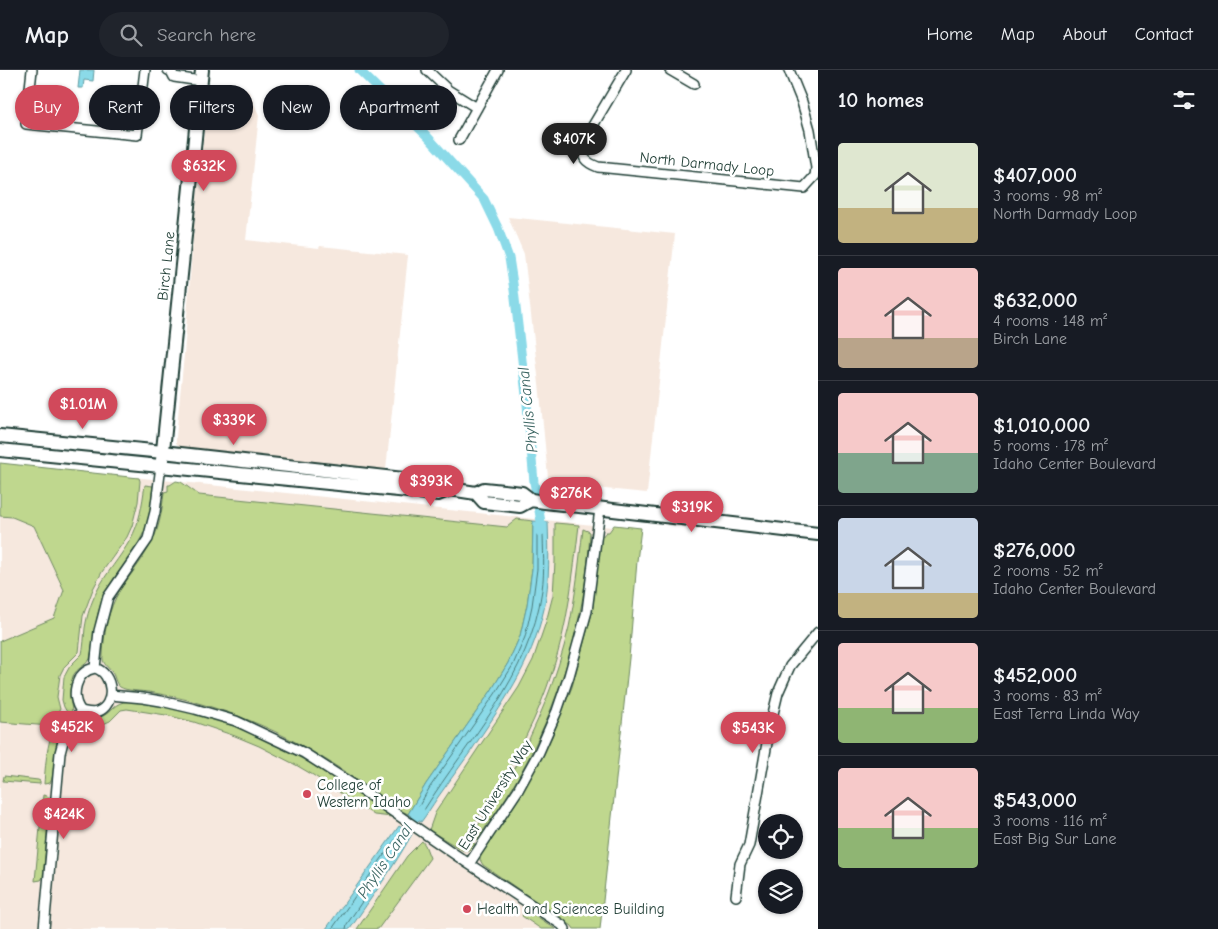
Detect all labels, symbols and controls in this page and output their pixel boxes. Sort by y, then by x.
search box [99,12,449,57]
text: Map [25,21,69,49]
icon: search [117,21,145,49]
text: Search here [157,24,256,46]
text: Home [926,24,973,45]
text: Map [1001,24,1035,45]
text: About [1063,24,1107,45]
text: Contact [1135,24,1193,45]
chip: Buy [15,85,79,130]
chip: Rent [89,85,160,130]
chip: Filters [170,85,253,130]
chip: New [263,85,330,130]
chip: Apartment [340,85,457,130]
icon: filters [1170,86,1198,114]
text: 10 homes [838,88,924,112]
pin: $407K [539,122,609,165]
text: $407K [553,130,595,148]
street label: North Darmady Loop [639,148,775,180]
pin: $632K [169,150,239,192]
text: $632K [183,157,225,175]
icon: home [878,163,938,223]
text: $407,000 [993,163,1077,187]
text: 3 rooms · 98 m² [993,187,1102,205]
text: North Darmady Loop [993,205,1137,223]
street label: Birch Lane [153,230,179,301]
icon: home [878,288,938,348]
text: $632,000 [993,288,1077,312]
text: 4 rooms · 148 m² [993,312,1107,330]
text: Birch Lane [993,330,1067,348]
water label: Phyllis Canal [515,366,541,454]
pin: $1.01M [42,388,124,430]
text: $1.01M [59,395,107,413]
pin: $339K [199,404,269,446]
text: $339K [213,411,255,429]
icon: home [878,413,938,473]
text: $1,010,000 [993,413,1090,437]
text: 5 rooms · 178 m² [993,437,1108,455]
text: Idaho Center Boulevard [993,455,1156,473]
pin: $393K [396,464,466,507]
text: $393K [410,472,452,490]
pin: $276K [536,476,606,519]
text: $276K [550,484,592,502]
pin: $319K [657,490,727,533]
text: $319K [671,498,713,516]
icon: home [878,538,938,598]
text: $276,000 [993,538,1076,562]
text: 2 rooms · 52 m² [993,562,1103,580]
text: Idaho Center Boulevard [993,580,1156,598]
icon: home [878,663,938,723]
text: $452,000 [993,663,1077,687]
text: 3 rooms · 83 m² [993,687,1102,705]
text: East Terra Linda Way [993,705,1139,723]
pin: $452K [37,710,107,753]
pin: $543K [718,712,788,754]
text: $452K [51,718,93,736]
text: $543K [732,719,774,737]
street label: East University Way [454,737,536,853]
place label: College of Western Idaho [317,776,411,811]
marker: College of Western Idaho [301,788,313,800]
icon: home [878,788,938,848]
text: $543,000 [993,788,1077,812]
pin: $424K [29,798,99,840]
text: $424K [43,805,85,823]
text: 3 rooms · 116 m² [993,812,1107,830]
map controls [758,814,803,914]
button: locate [758,814,803,859]
water label: Phyllis Canal [354,820,417,902]
text: East Big Sur Lane [993,830,1116,848]
button: layers [758,869,803,914]
place label: Health and Sciences Building [477,900,665,918]
marker: Health and Sciences Building [461,903,473,915]

